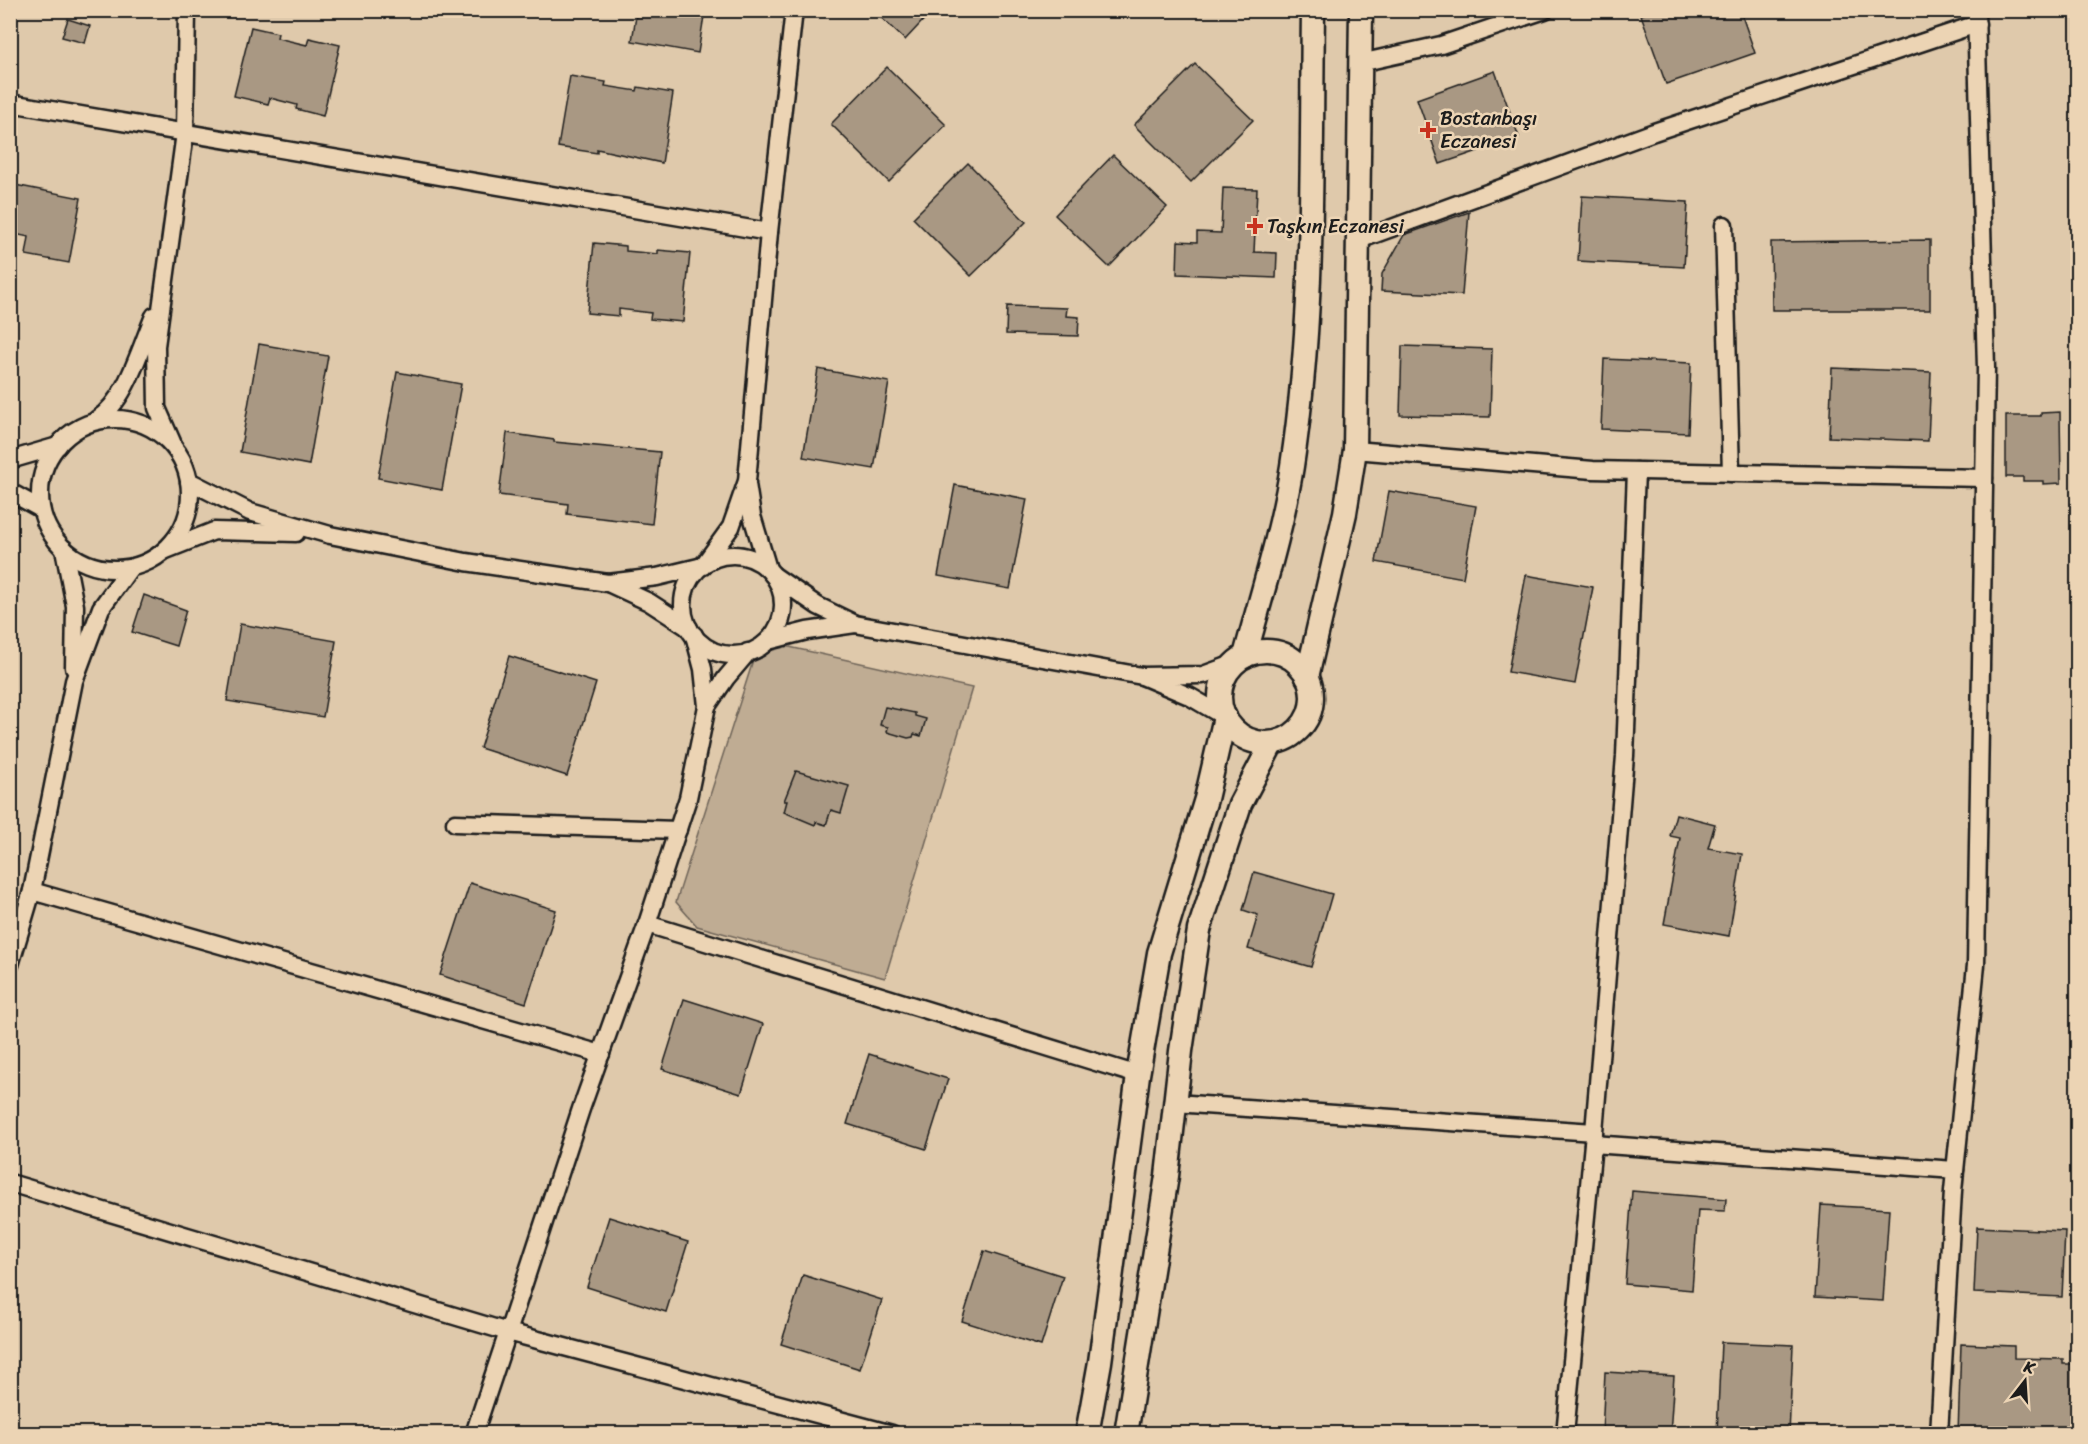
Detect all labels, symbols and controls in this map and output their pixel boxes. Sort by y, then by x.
place label: Bostanbaşı Eczanesi [1440,101,1537,159]
marker: Bostanbaşı Eczanesi [1421,123,1435,137]
place label: Taşkın Eczanesi [1267,209,1405,244]
marker: Taşkın Eczanesi [1248,219,1262,233]
north arrow [1995,1351,2055,1411]
text: K [2019,1352,2039,1383]

